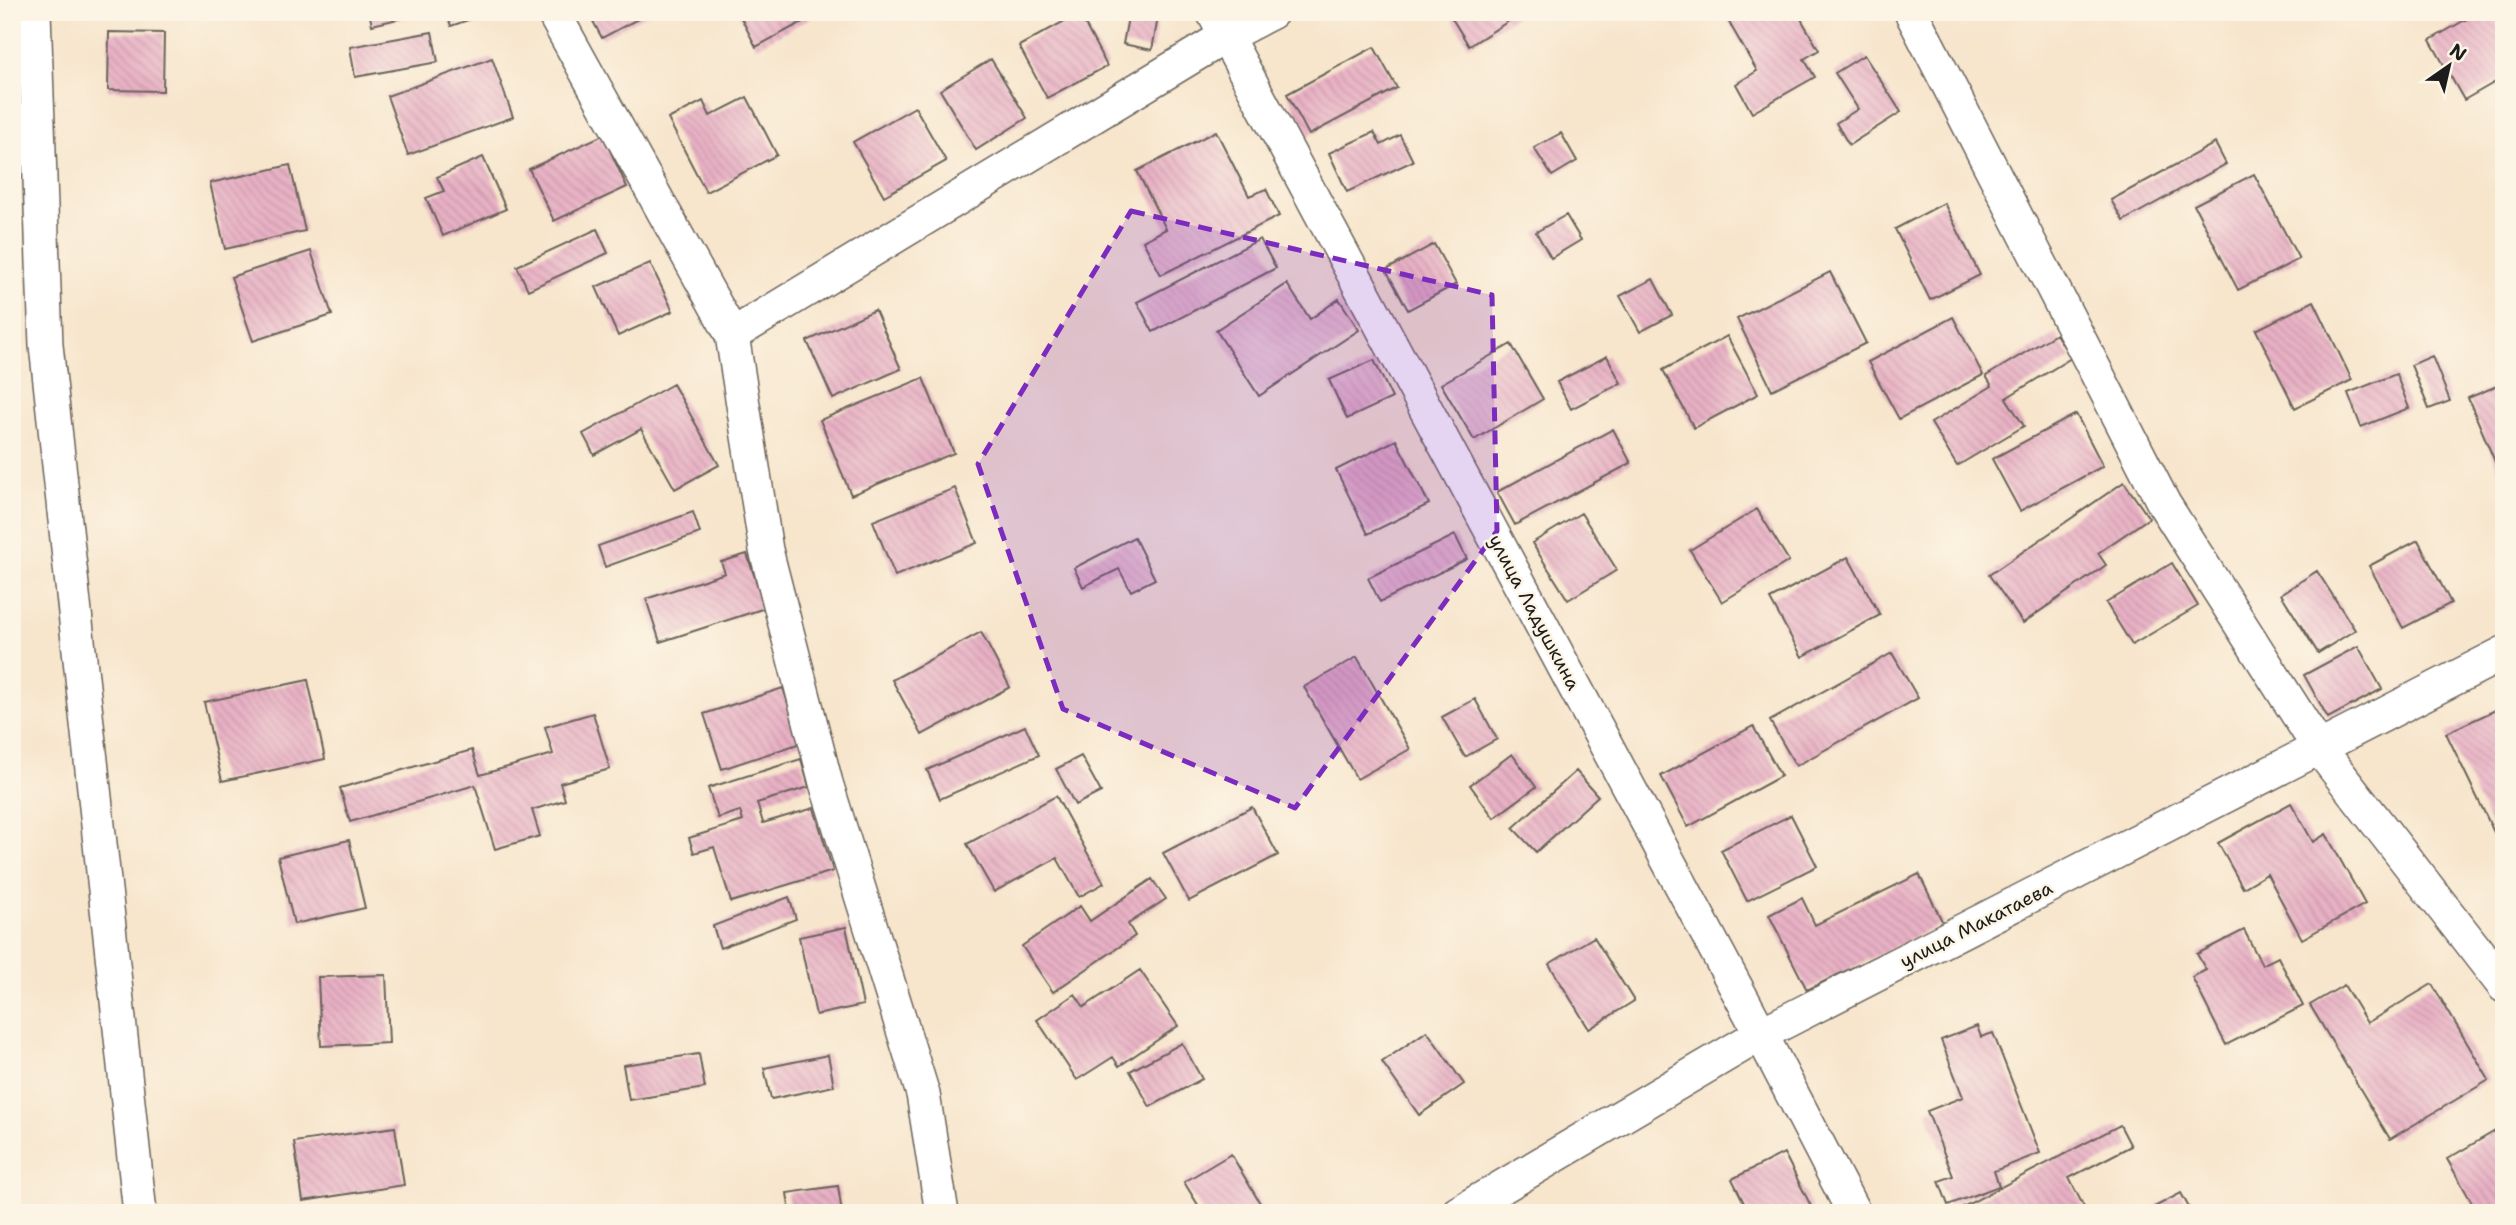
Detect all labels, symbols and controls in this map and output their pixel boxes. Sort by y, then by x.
north arrow [2414,32,2484,102]
text: N [2445,38,2471,67]
street label: улица Ладушкина [1483,530,1586,695]
street label: улица Макатаева [1896,875,2057,974]

